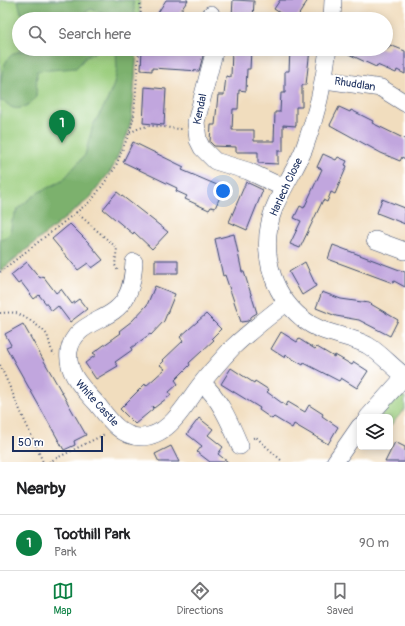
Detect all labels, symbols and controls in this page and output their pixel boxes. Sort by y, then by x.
search box [12,12,393,56]
icon: search [26,23,48,45]
text: Search here [58,25,131,44]
street label: Rhuddlan [333,74,377,94]
street label: Kendal [190,92,210,126]
pin: 1 [49,110,75,143]
street label: Harlech Close [267,155,305,218]
your location [213,181,233,201]
street label: White Castle [73,377,122,429]
map controls [357,414,393,450]
button: layers [357,414,393,450]
scale bar [12,434,103,453]
text: 50 m [18,436,44,449]
text: Nearby [16,478,65,499]
text: Toothill Park [54,525,130,544]
text: 1 [26,535,32,551]
text: 90 m [359,535,389,551]
text: Park [54,544,77,560]
tab: Map [52,580,74,617]
tab: Directions [177,580,223,617]
tab: Saved [326,580,353,617]

